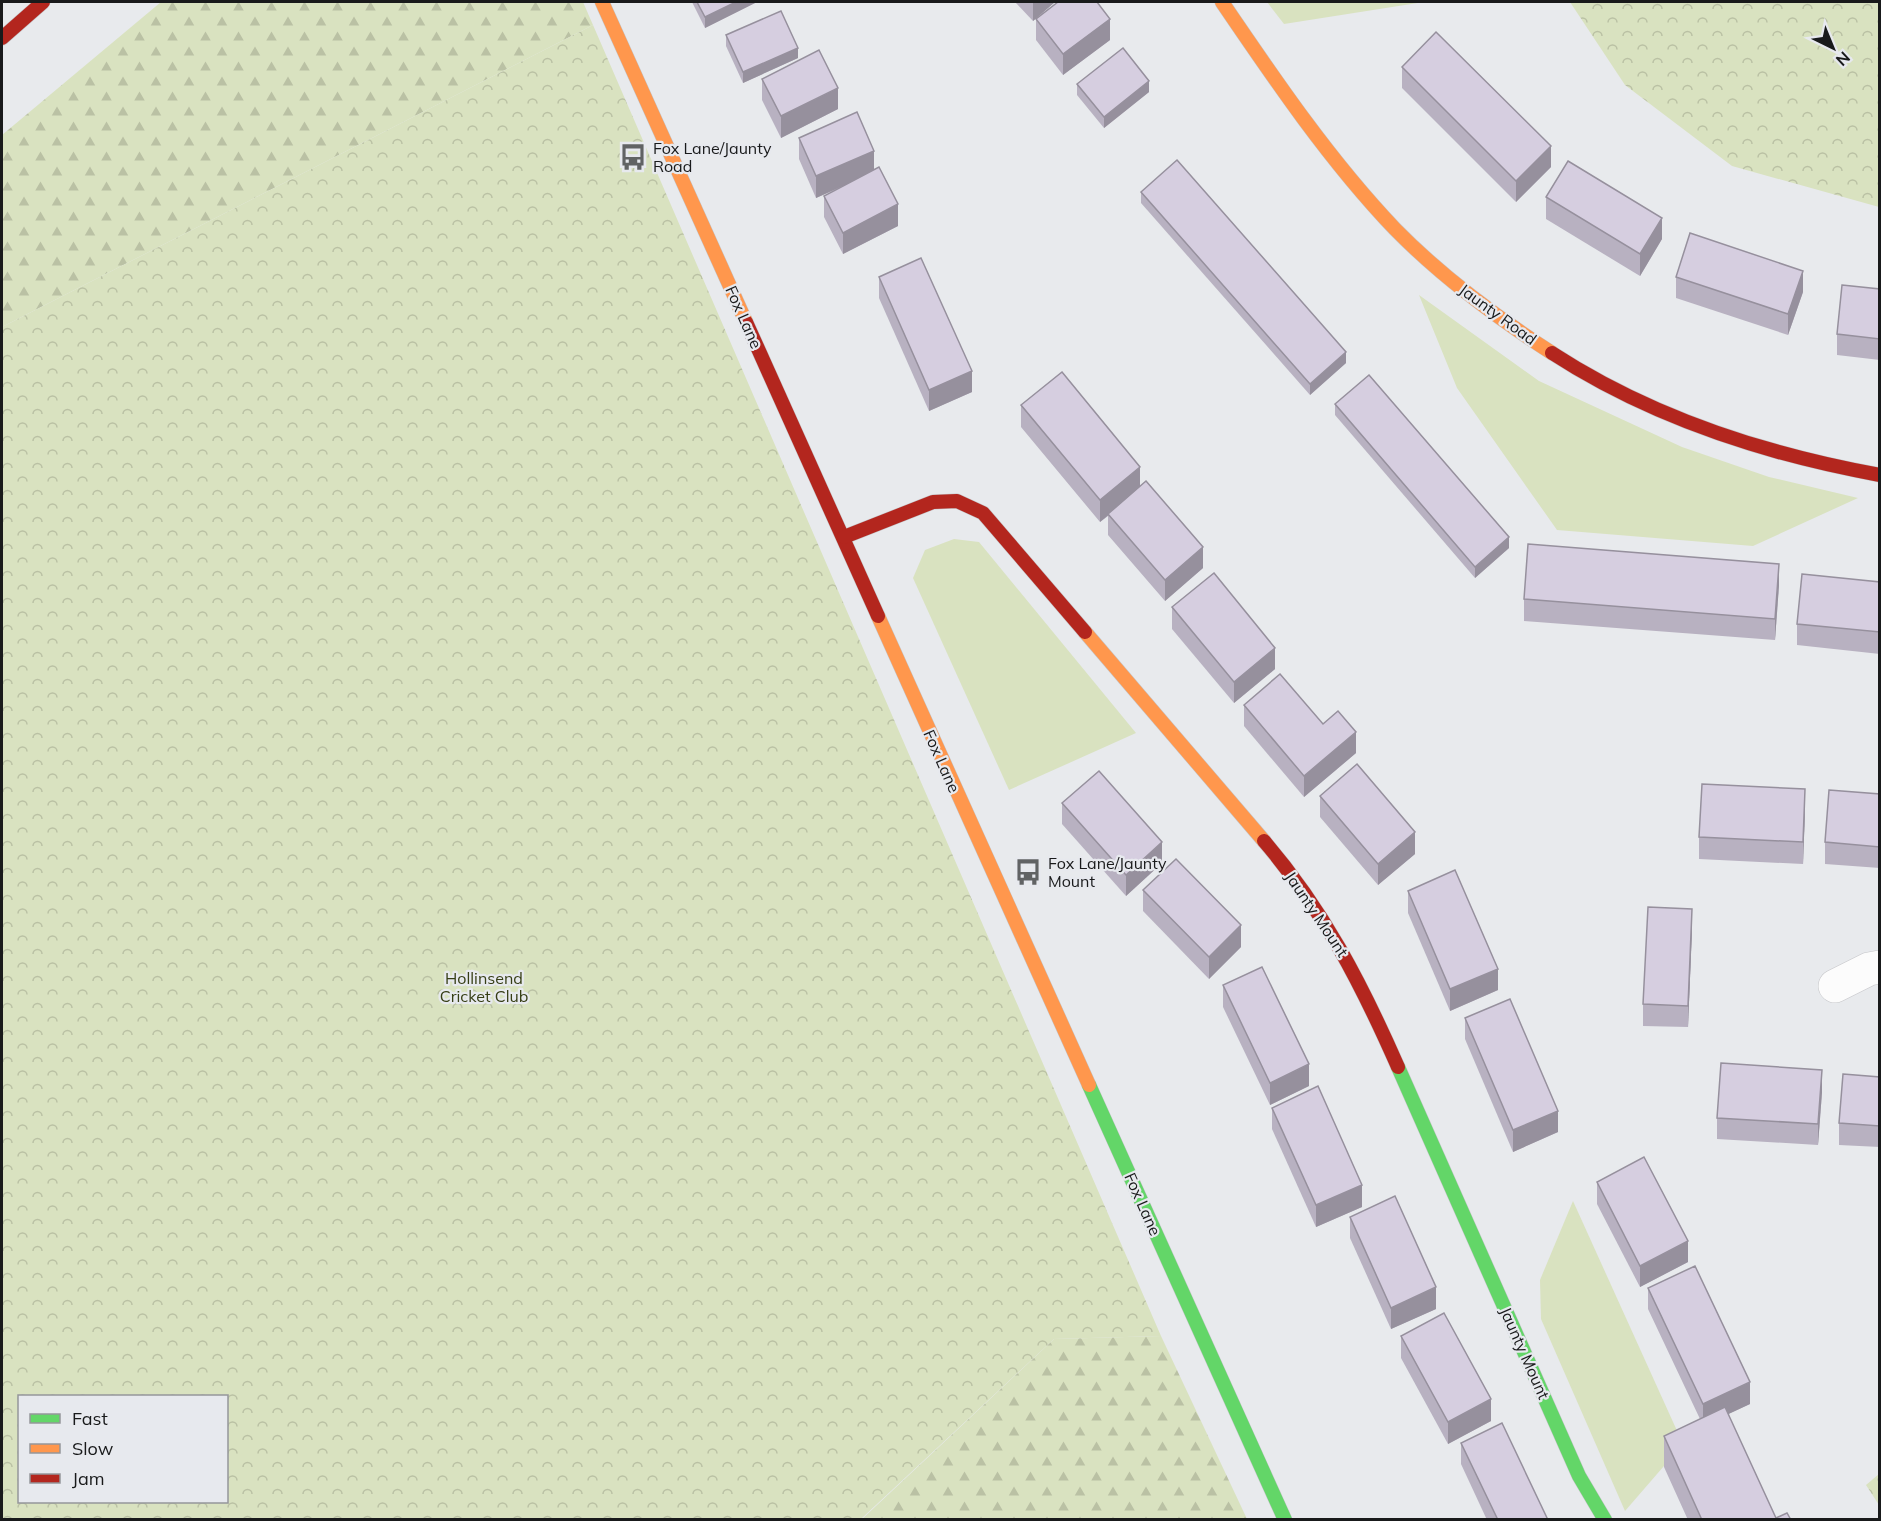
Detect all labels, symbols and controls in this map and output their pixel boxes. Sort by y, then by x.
north arrow [1803,18,1863,78]
text: N [1832,48,1854,70]
place label: Fox Lane/Jaunty Road [653,138,772,176]
bus stop icon: Fox Lane/Jaunty Road [618,142,648,172]
street label: Jaunty Road [1455,279,1541,349]
street label: Fox Lane [721,282,767,352]
street label: Fox Lane [919,726,965,796]
place label: Fox Lane/Jaunty Mount [1048,853,1167,891]
bus stop icon: Fox Lane/Jaunty Mount [1013,857,1043,887]
street label: Jaunty Mount [1281,867,1353,961]
park label: Hollinsend Cricket Club [440,968,528,1006]
street label: Fox Lane [1120,1169,1166,1239]
street label: Jaunty Mount [1496,1304,1554,1403]
legend [18,1395,228,1503]
text: Fast [72,1407,108,1430]
text: Slow [72,1437,114,1460]
text: Jam [72,1467,105,1490]

